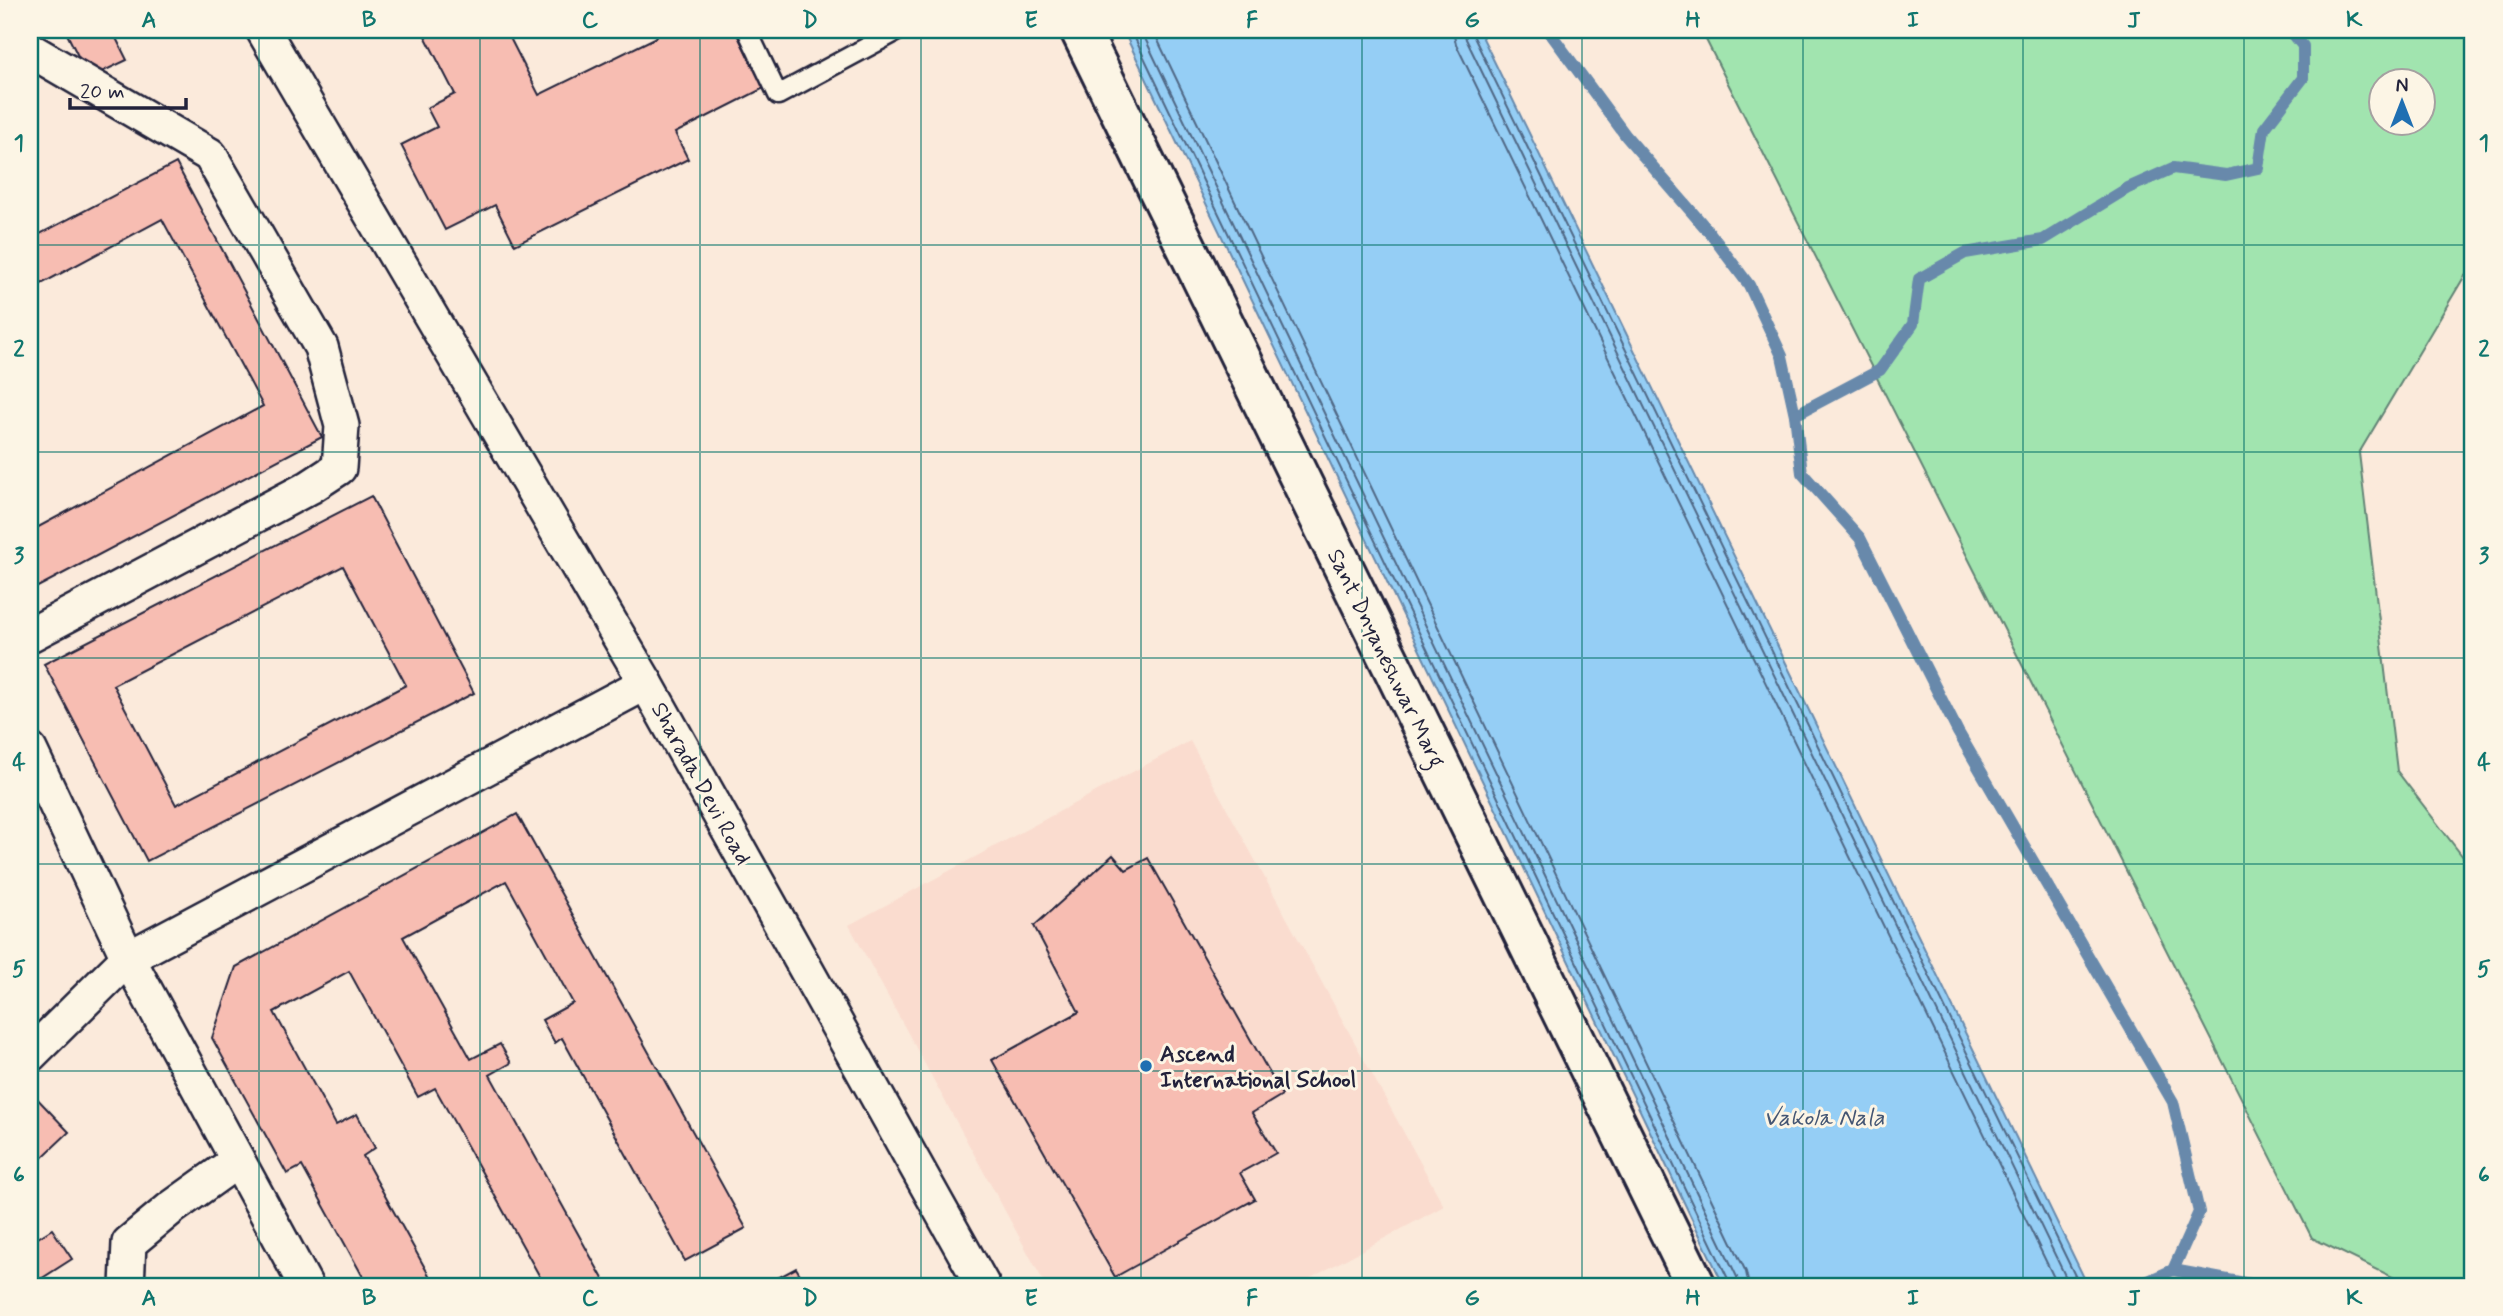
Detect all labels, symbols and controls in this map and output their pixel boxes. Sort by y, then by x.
text: A [141,6,157,36]
text: B [362,6,377,36]
text: C [582,6,599,36]
text: D [802,6,818,36]
text: E [1024,6,1038,36]
text: F [1246,6,1258,36]
text: G [1464,6,1480,36]
text: H [1685,6,1701,36]
text: I [1907,6,1919,36]
text: J [2127,6,2141,36]
text: K [2346,6,2363,36]
scale bar [70,66,186,110]
north arrow [2366,66,2436,136]
text: N [2396,74,2408,99]
text: 20 m [80,78,125,106]
text: 1 [14,129,24,159]
text: 1 [2479,129,2489,159]
text: 2 [13,335,25,365]
text: 2 [2478,335,2490,365]
text: 3 [14,542,25,572]
text: 3 [2479,542,2490,572]
street label: Sant Dnyaneshwar Marg [1317,544,1451,774]
street label: Sharada Devi Road [643,697,757,871]
text: 4 [12,748,26,778]
text: 4 [2477,748,2491,778]
text: 5 [12,955,26,985]
text: 5 [2477,955,2491,985]
place label: Ascend International School [1160,1040,1356,1096]
marker: Ascend International School [1138,1058,1154,1074]
water label: Vakola Nala [1763,1103,1885,1134]
text: 6 [13,1161,25,1191]
text: 6 [2478,1161,2490,1191]
text: A [141,1284,157,1314]
text: B [362,1284,377,1314]
text: C [582,1284,599,1314]
text: D [802,1284,818,1314]
text: E [1024,1284,1038,1314]
text: F [1246,1284,1258,1314]
text: G [1464,1284,1480,1314]
text: H [1685,1284,1701,1314]
text: I [1907,1284,1919,1314]
text: J [2127,1284,2141,1314]
text: K [2346,1284,2363,1314]

